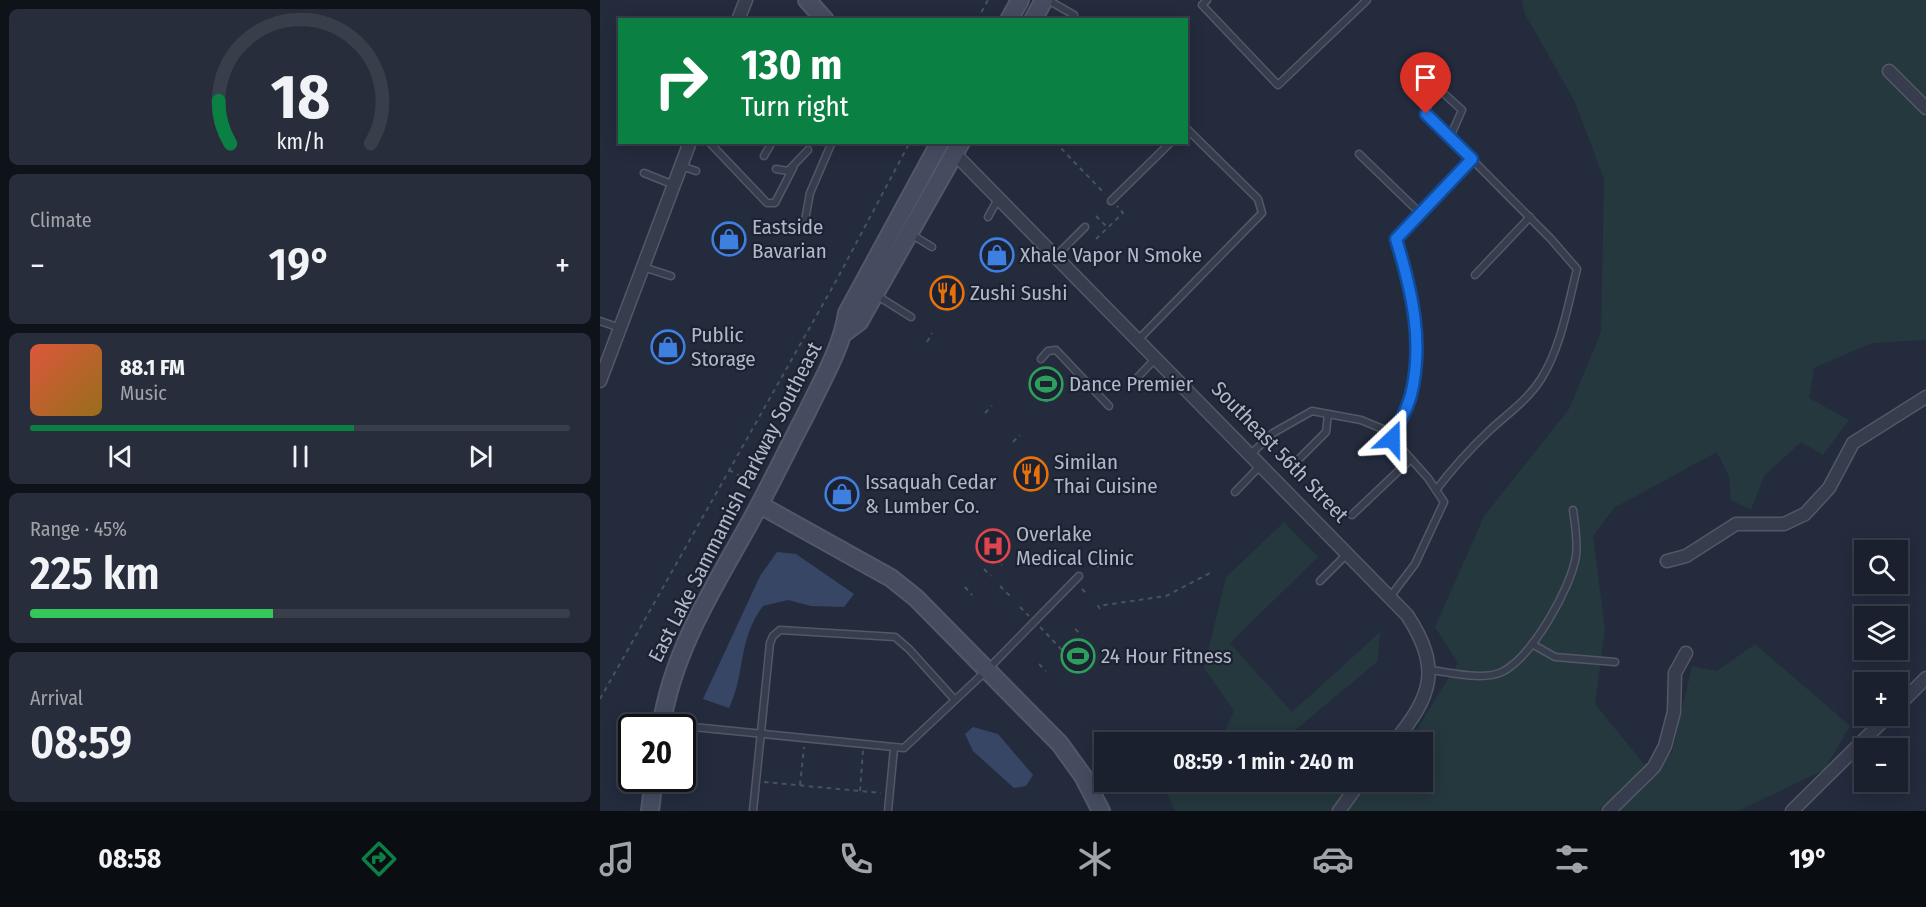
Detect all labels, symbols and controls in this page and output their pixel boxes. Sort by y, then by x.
text: 130 m [741,40,842,90]
icon: right [642,42,720,120]
pin [1400,52,1451,114]
text: 18 [270,60,330,135]
icon: arrive [1409,61,1442,94]
text: Turn right [741,91,849,123]
text: km/h [276,129,324,155]
text: Climate [30,208,92,232]
place label: Eastside Bavarian [752,214,827,264]
shop icon: Eastside Bavarian [711,221,747,257]
shop icon: Xhale Vapor N Smoke [979,237,1015,273]
text: 19° [269,238,331,292]
place label: Xhale Vapor N Smoke [1020,242,1202,268]
text: − [30,246,45,286]
text: + [555,246,570,286]
restaurant icon: Zushi Sushi [929,275,965,311]
place label: Zushi Sushi [970,280,1067,306]
place label: Public Storage [691,322,756,372]
shop icon: Public Storage [650,329,686,365]
street label: East Lake Sammamish Parkway Southeast [643,337,827,667]
text: 88.1 FM [120,354,185,381]
sports icon: Dance Premier [1028,366,1064,402]
place label: Dance Premier [1069,371,1194,397]
street label: Southeast 56th Street [1206,376,1354,528]
text: Music [120,381,167,405]
position arrow [1360,407,1424,471]
icon: previous [104,440,137,473]
icon: pause [284,440,317,473]
icon: next [464,440,497,473]
place label: Similan Thai Cuisine [1054,449,1158,499]
restaurant icon: Similan Thai Cuisine [1013,456,1049,492]
place label: Issaquah Cedar & Lumber Co. [865,469,997,519]
shop icon: Issaquah Cedar & Lumber Co. [824,476,860,512]
text: Range · 45% [30,517,127,541]
place label: Overlake Medical Clinic [1016,521,1134,571]
hospital icon: Overlake Medical Clinic [975,528,1011,564]
map controls [1854,540,1908,792]
button: search [1854,540,1908,594]
text: 225 km [30,547,160,601]
button: layers [1854,606,1908,660]
sports icon: 24 Hour Fitness [1060,638,1096,674]
place label: 24 Hour Fitness [1101,643,1232,669]
button: + [1854,672,1908,726]
text: Arrival [30,686,83,710]
speed limit sign: 20 [618,714,696,792]
text: 08:59 [30,716,132,770]
button: − [1854,738,1908,792]
text: 08:59 · 1 min · 240 m [1173,748,1354,775]
icon: directions [358,838,400,880]
icon: music [596,838,638,880]
icon: phone [835,838,877,880]
icon: climate [1074,838,1116,880]
icon: car [1312,838,1354,880]
icon: filters [1551,838,1593,880]
text: 08:58 [98,843,161,875]
text: 19° [1790,843,1828,875]

